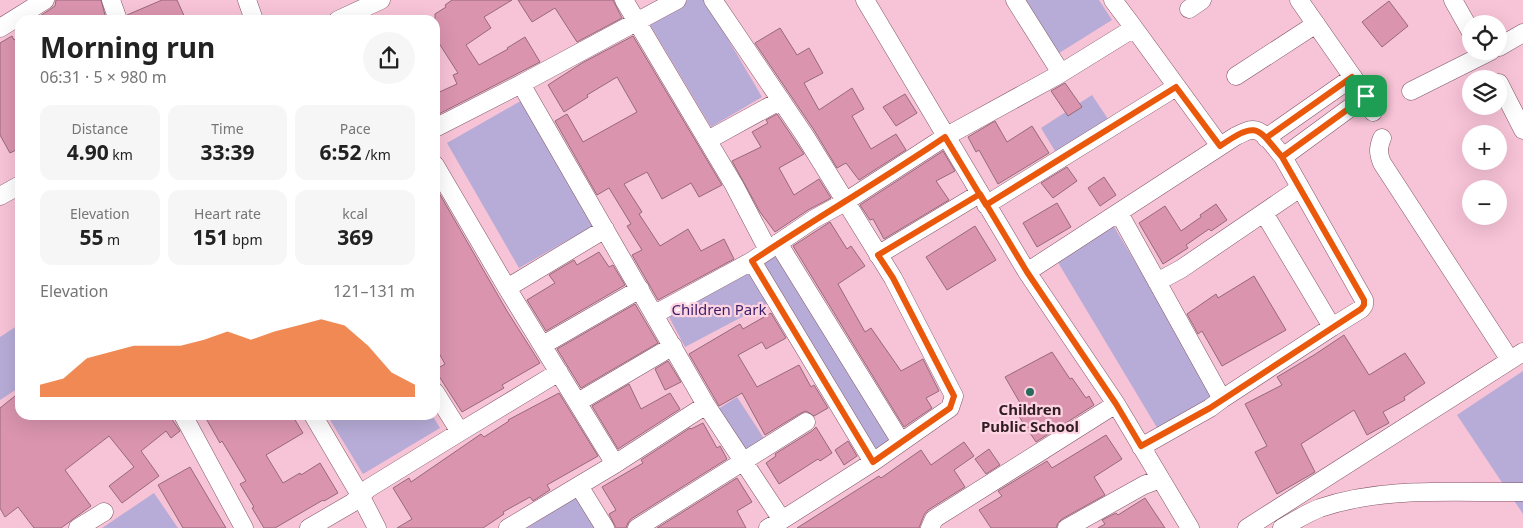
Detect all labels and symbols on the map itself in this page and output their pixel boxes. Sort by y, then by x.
pin [1345,75,1387,117]
park label: Children Park [672,299,766,319]
marker: Children Public School [1024,386,1036,398]
place label: Children Public School [981,399,1079,436]

